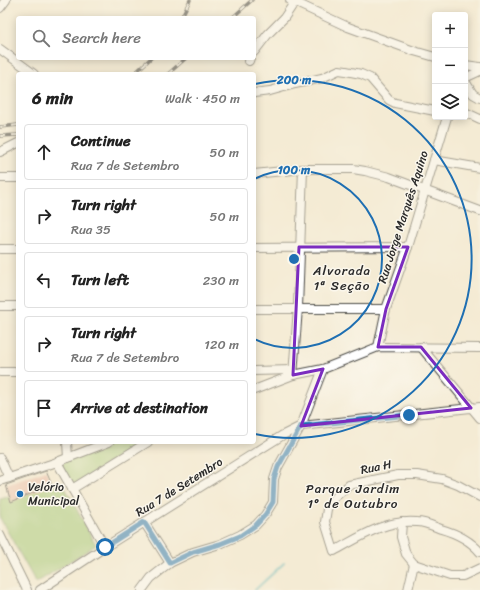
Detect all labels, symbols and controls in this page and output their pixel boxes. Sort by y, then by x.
map controls [432,12,468,120]
button: + [432,12,468,48]
search box [16,16,256,60]
text: Search here [62,25,141,51]
icon: search [30,27,52,49]
button: − [432,48,468,84]
text: 200 m [276,69,312,91]
text: 6 min [32,83,73,113]
button: layers [432,84,468,120]
text: Walk · 450 m [165,87,240,110]
text: Continue [71,128,131,154]
icon: ahead [33,141,55,163]
text: 50 m [209,141,239,164]
street label: Rua Jorge Marquês Aquino [371,148,435,286]
text: Rua 7 de Setembro [71,154,179,177]
text: 100 m [278,159,311,181]
text: Turn right [71,192,136,218]
icon: right [33,205,55,227]
text: 50 m [209,205,239,228]
text: Rua 35 [71,218,111,241]
centre of rings [287,252,301,266]
district label: Alvorada 1ª Seção [312,259,371,297]
text: Turn left [71,267,129,293]
icon: left [33,269,55,291]
text: 230 m [203,269,239,292]
text: Turn right [71,320,136,346]
icon: right [33,333,55,355]
text: 120 m [204,333,239,356]
text: Rua 7 de Setembro [71,346,179,369]
text: Arrive at destination [71,395,208,421]
icon: arrive [33,397,55,419]
route end [400,406,418,424]
street label: Rua 7 de Setembro [131,451,227,523]
street label: Rua H [359,453,394,481]
place label: Velório Municipal [28,476,80,512]
district label: Parque Jardim 1º de Outubro [306,477,400,515]
marker: Velório Municipal [15,489,25,499]
route start [96,538,114,556]

